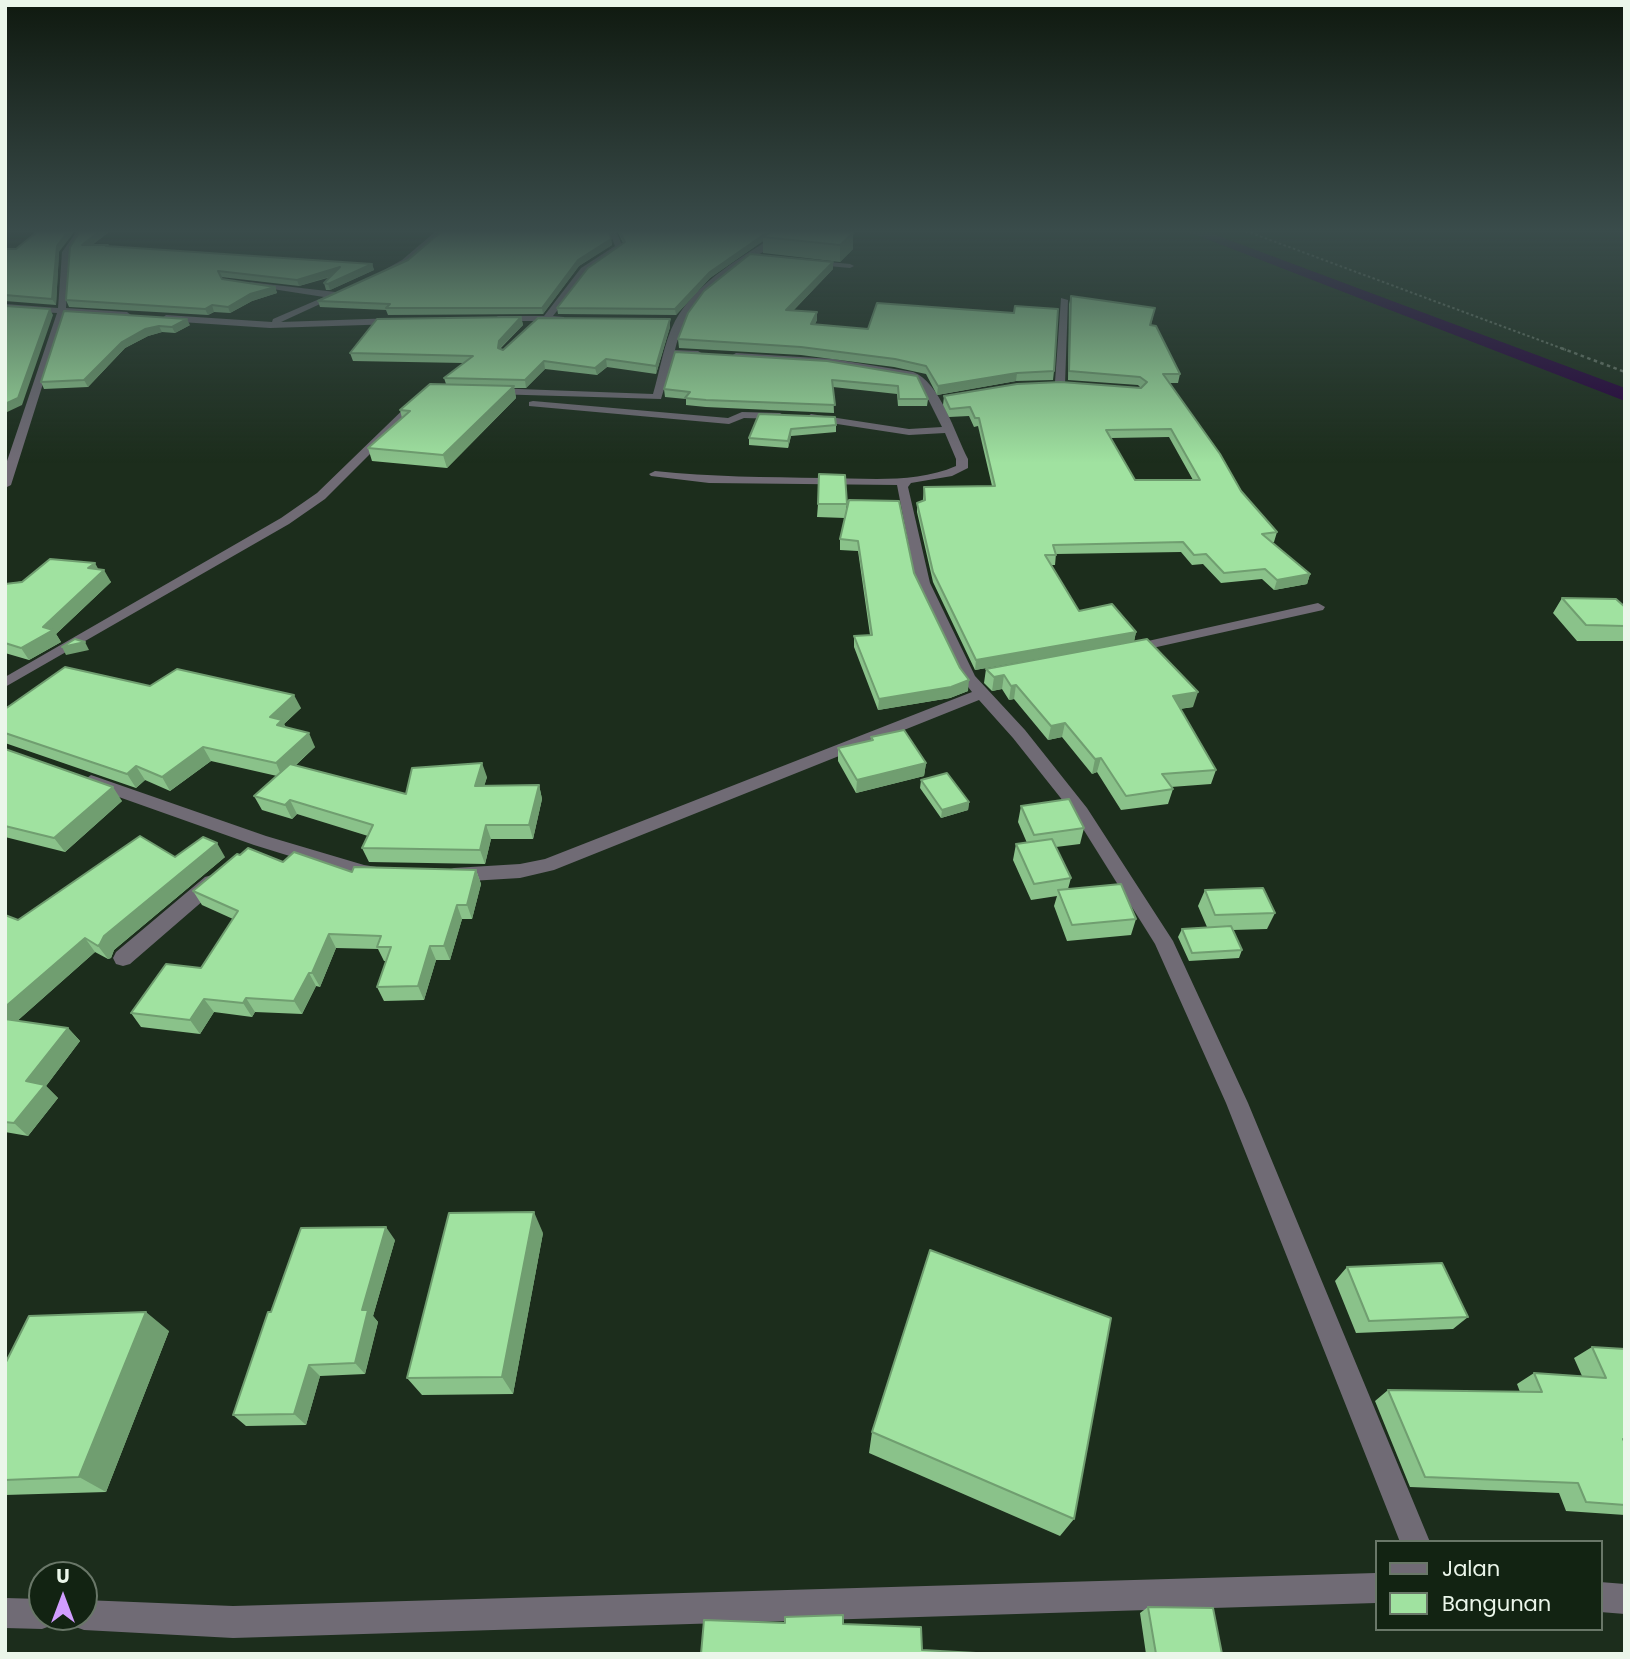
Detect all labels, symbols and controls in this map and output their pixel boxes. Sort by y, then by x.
legend [1374,1540,1602,1631]
text: Jalan [1442,1554,1500,1583]
north arrow [28,1561,98,1631]
text: U [56,1563,70,1590]
text: Bangunan [1442,1589,1551,1618]

